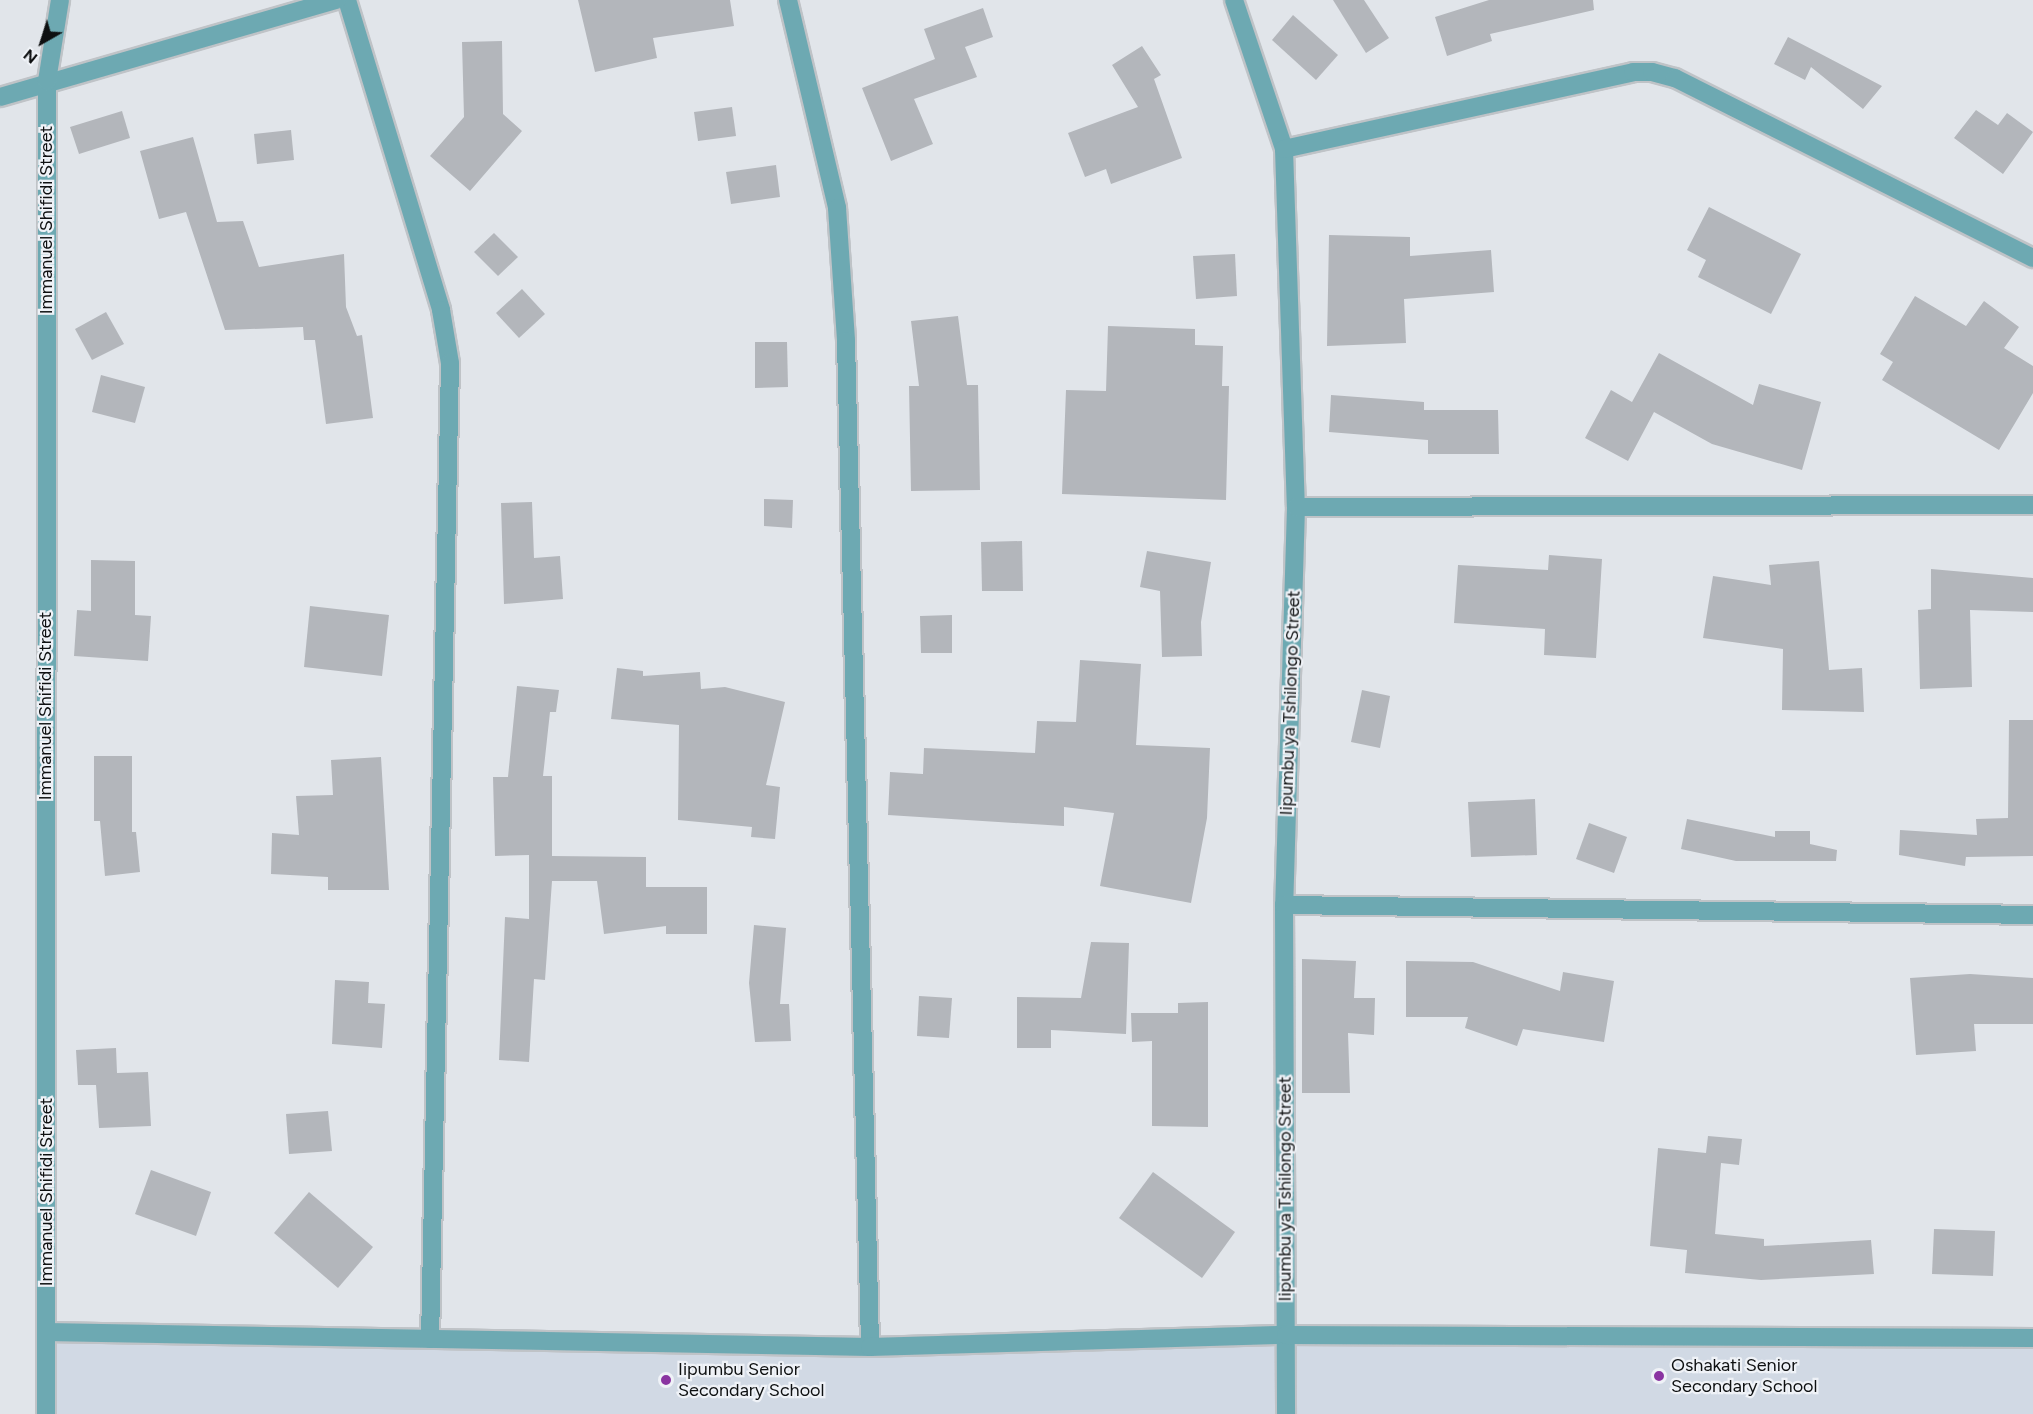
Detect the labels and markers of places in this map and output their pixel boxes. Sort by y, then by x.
place label: Oshakati Senior Secondary School [1671,1355,1818,1398]
place label: Iipumbu Senior Secondary School [678,1359,825,1402]
marker: Oshakati Senior Secondary School [1652,1369,1666,1383]
marker: Iipumbu Senior Secondary School [659,1373,673,1387]

